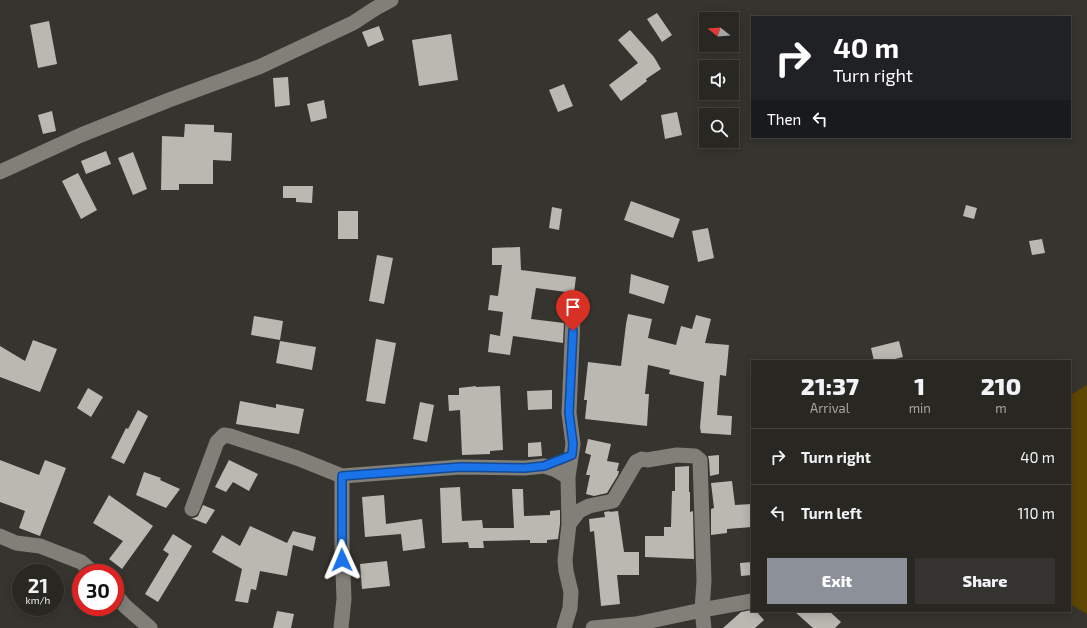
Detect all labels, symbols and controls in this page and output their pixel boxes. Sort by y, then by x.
north arrow [699,12,739,52]
map controls [699,12,739,148]
text: 40 m [833,30,899,64]
icon: right [767,32,819,84]
button: sound [699,60,739,100]
text: Turn right [833,64,913,86]
button: search [699,108,739,148]
icon: left [809,108,831,130]
text: Then [767,110,801,128]
pin [556,290,590,331]
icon: arrive [562,296,584,318]
text: 21:37 [801,371,859,400]
text: 1 [914,371,925,400]
text: 210 [981,371,1021,400]
text: Arrival [810,400,850,416]
text: min [909,400,931,416]
text: m [995,400,1007,416]
icon: right [767,446,789,468]
text: Turn right [801,448,871,466]
text: 40 m [1020,448,1055,466]
icon: left [767,502,789,524]
text: Turn left [801,504,862,522]
text: 110 m [1018,504,1055,522]
position arrow [321,539,363,581]
button: Exit [767,558,907,604]
button: Share [915,558,1055,604]
speed limit sign: 30 [72,564,124,616]
text: 21 [28,573,48,597]
text: km/h [26,594,50,606]

